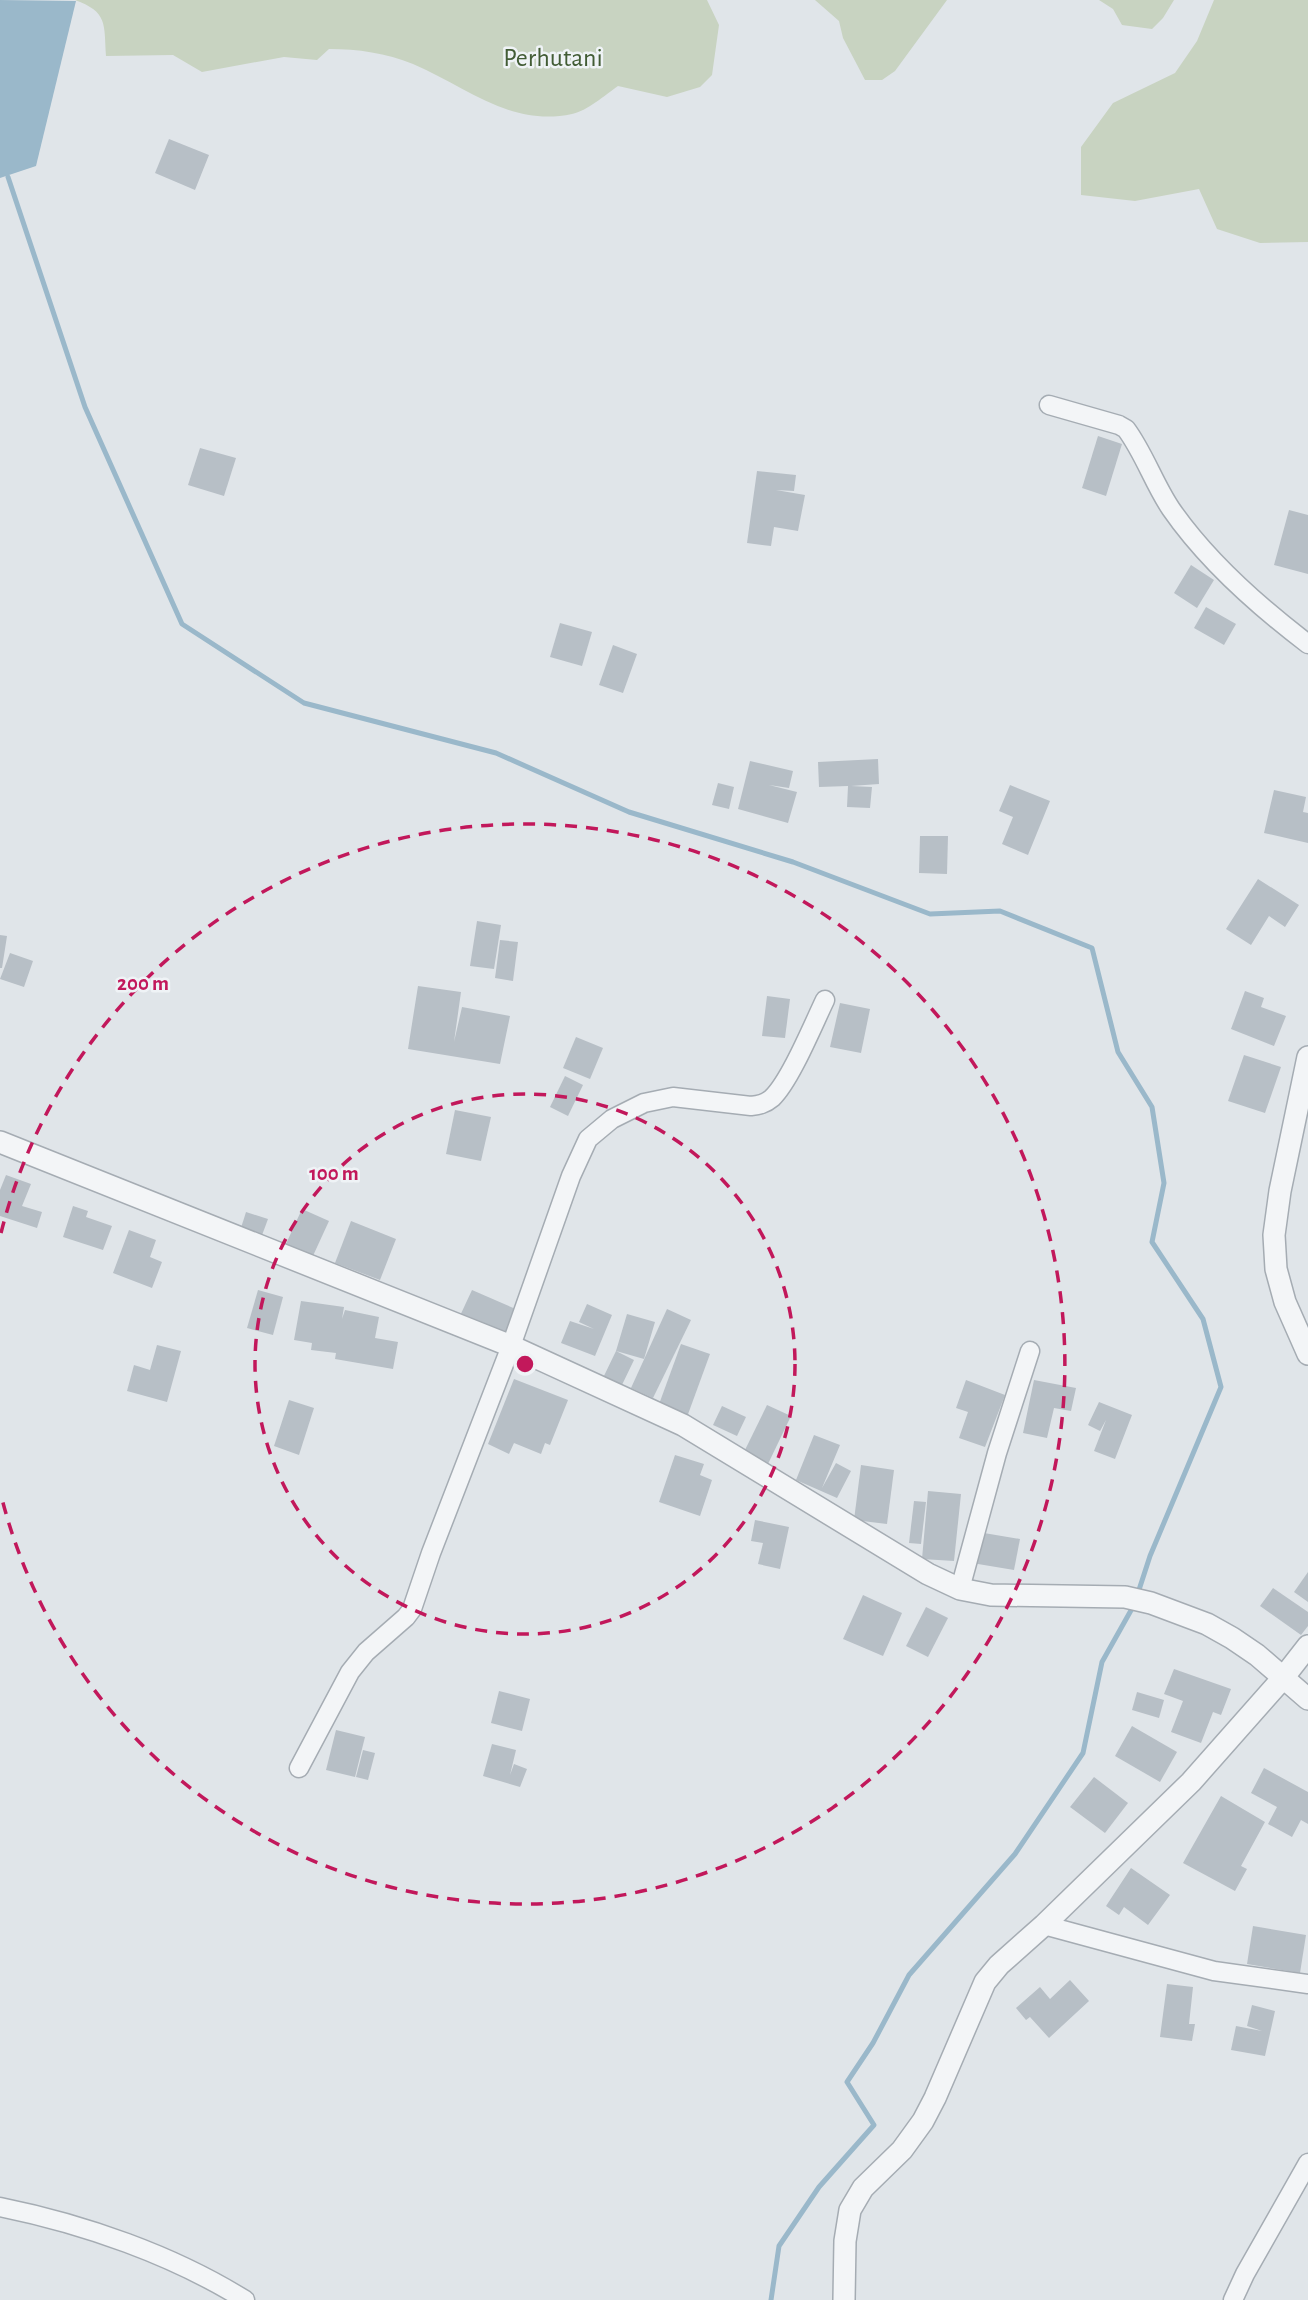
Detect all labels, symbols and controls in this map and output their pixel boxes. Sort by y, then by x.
park label: Perhutani [503,45,603,71]
text: 200 m [117,973,169,994]
text: 100 m [309,1163,359,1184]
centre of rings [513,1352,537,1376]

